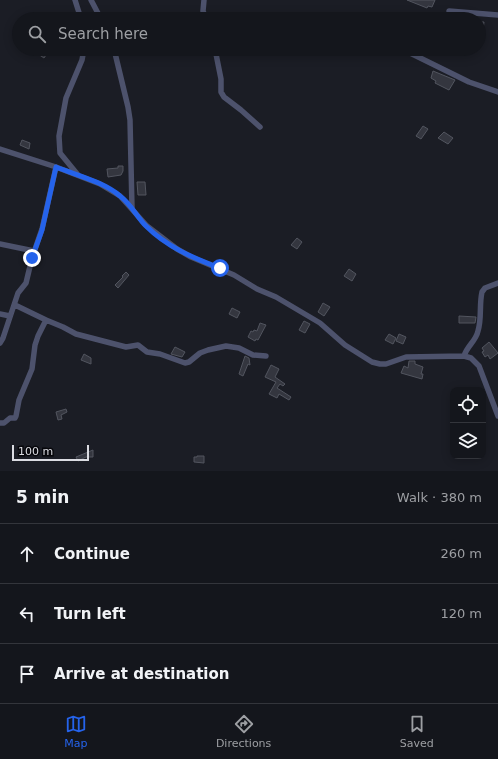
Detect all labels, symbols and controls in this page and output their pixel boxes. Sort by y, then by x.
search box [12,12,486,56]
icon: search [26,23,48,45]
text: Search here [58,25,148,43]
route end [23,249,41,267]
route start [211,259,229,277]
map controls [450,387,486,459]
button: locate [450,387,486,423]
button: layers [450,423,486,459]
scale bar [12,443,89,462]
text: 100 m [18,445,53,458]
text: 5 min [16,487,69,507]
text: Walk · 380 m [397,490,482,505]
icon: ahead [16,543,38,565]
text: Continue [54,545,130,563]
text: 260 m [440,546,482,561]
icon: left [16,603,38,625]
text: Turn left [54,605,126,623]
text: 120 m [440,606,482,621]
icon: arrive [16,663,38,685]
text: Arrive at destination [54,665,229,683]
tab: Map [64,713,87,750]
tab: Directions [216,713,271,750]
tab: Saved [400,713,434,750]

